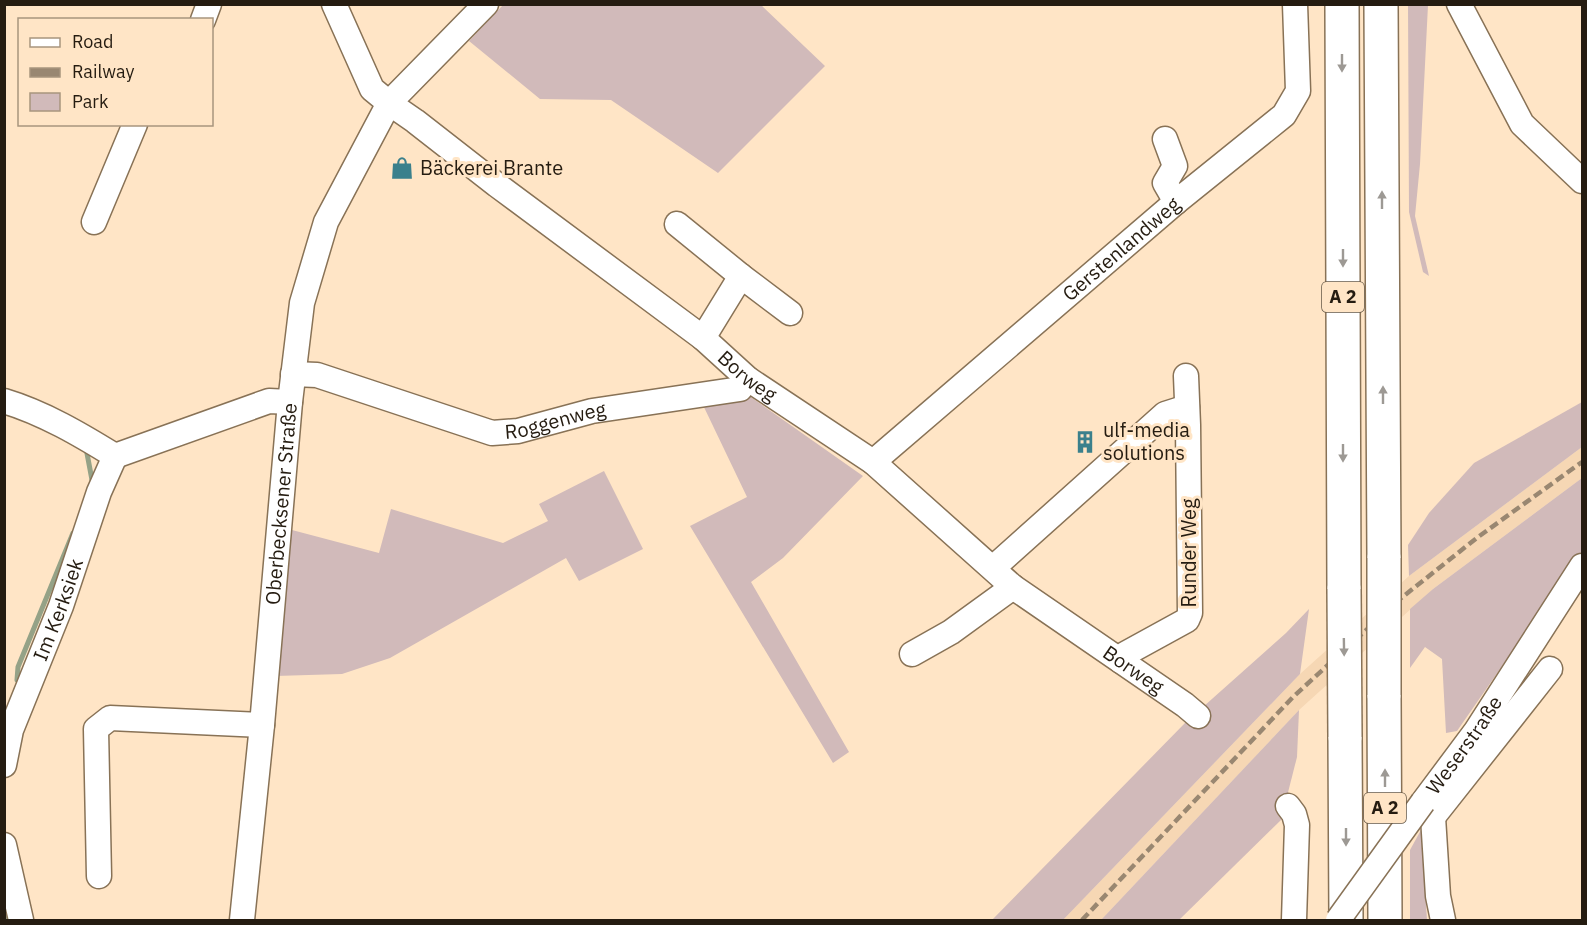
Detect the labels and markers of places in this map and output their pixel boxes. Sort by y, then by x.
place label: Bäckerei Brante [420,154,563,181]
shop icon: Bäckerei Brante [389,155,415,181]
place label: ulf-media solutions [1103,416,1190,466]
building icon: ulf-media solutions [1072,429,1098,455]

